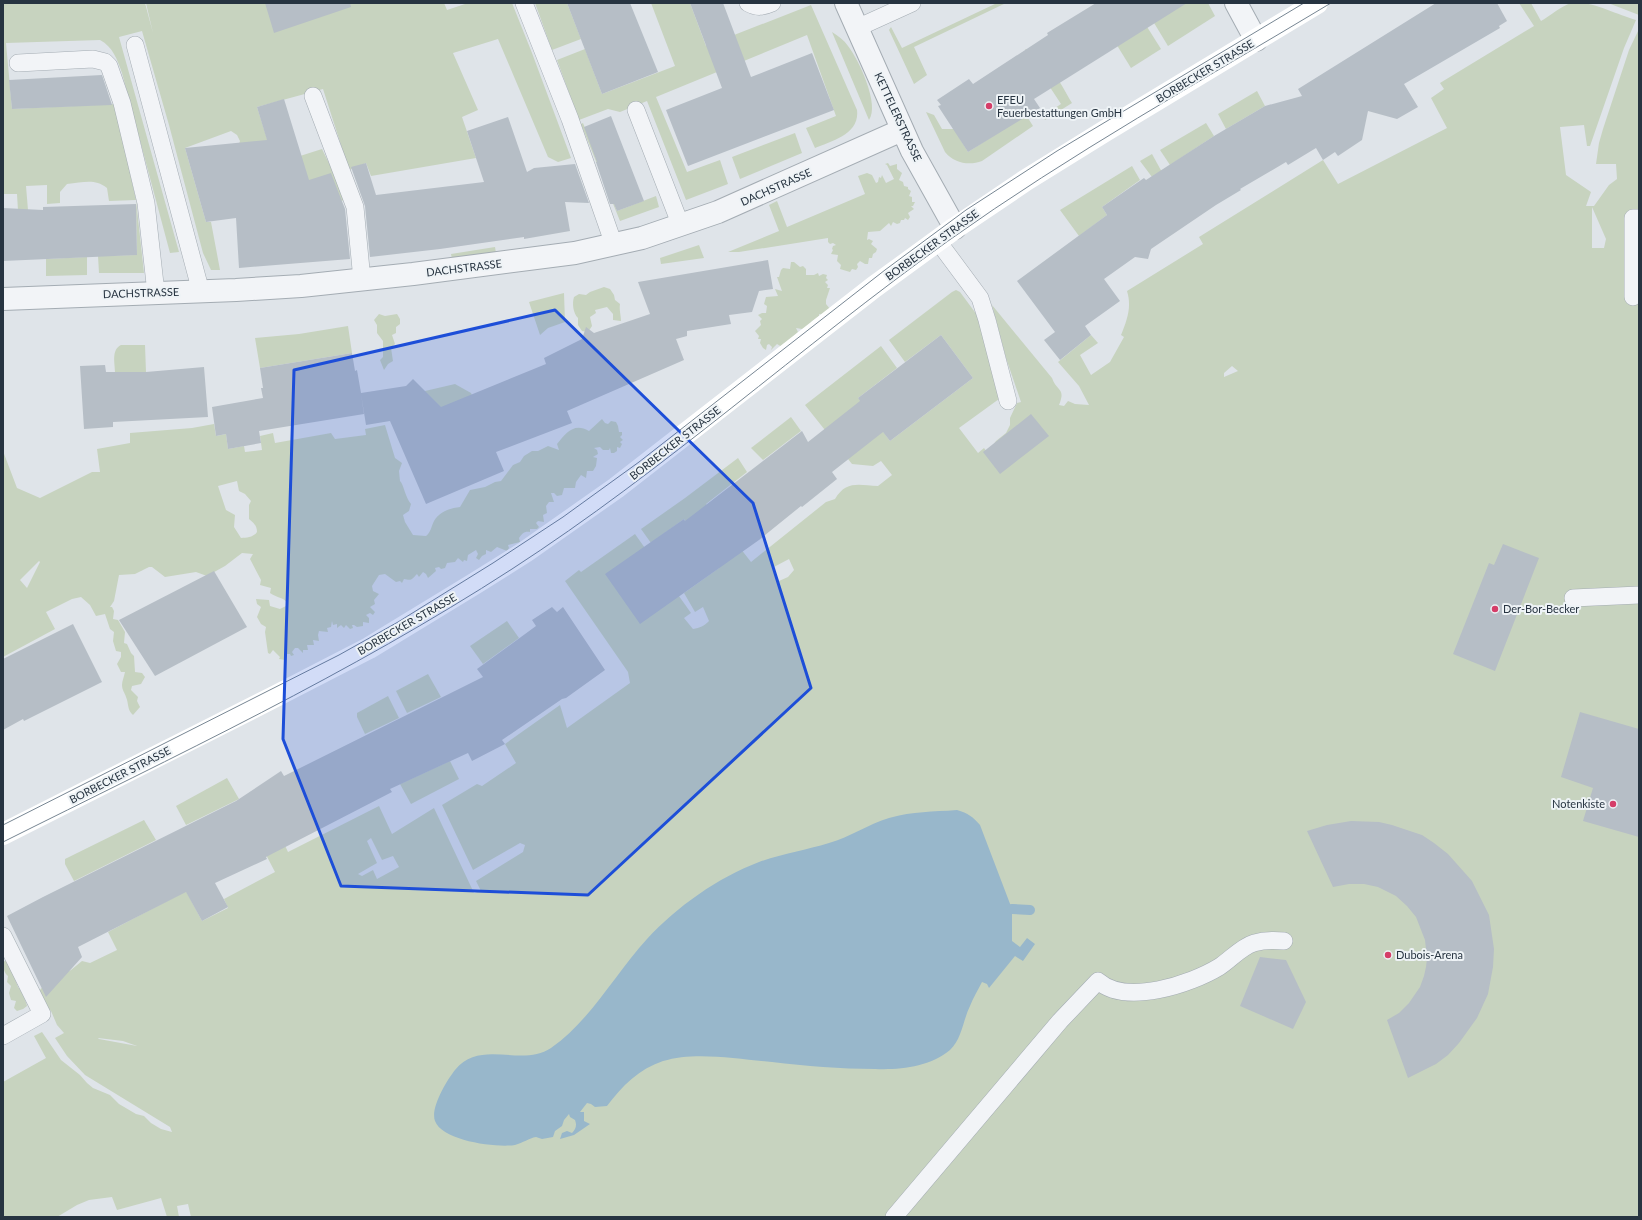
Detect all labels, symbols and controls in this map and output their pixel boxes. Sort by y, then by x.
street label: BORBECKER STRASSE [1153,36,1256,105]
street label: KETTELERSTRASSE [872,70,925,163]
place label: EFEU Feuerbestattungen GmbH [997,93,1122,119]
marker: EFEU Feuerbestattungen GmbH [984,101,994,111]
street label: DACHSTRASSE [738,165,813,208]
street label: BORBECKER STRASSE [883,206,981,283]
street label: DACHSTRASSE [425,256,503,279]
street label: DACHSTRASSE [103,285,179,300]
street label: BORBECKER STRASSE [627,403,723,482]
street label: BORBECKER STRASSE [355,590,458,657]
place label: Der-Bor-Becker [1503,602,1579,615]
marker: Der-Bor-Becker [1490,604,1500,614]
street label: BORBECKER STRASSE [67,743,173,806]
place label: Notenkiste [1552,797,1605,810]
marker: Notenkiste [1608,799,1618,809]
place label: Dubois-Arena [1396,948,1463,961]
marker: Dubois-Arena [1383,950,1393,960]

